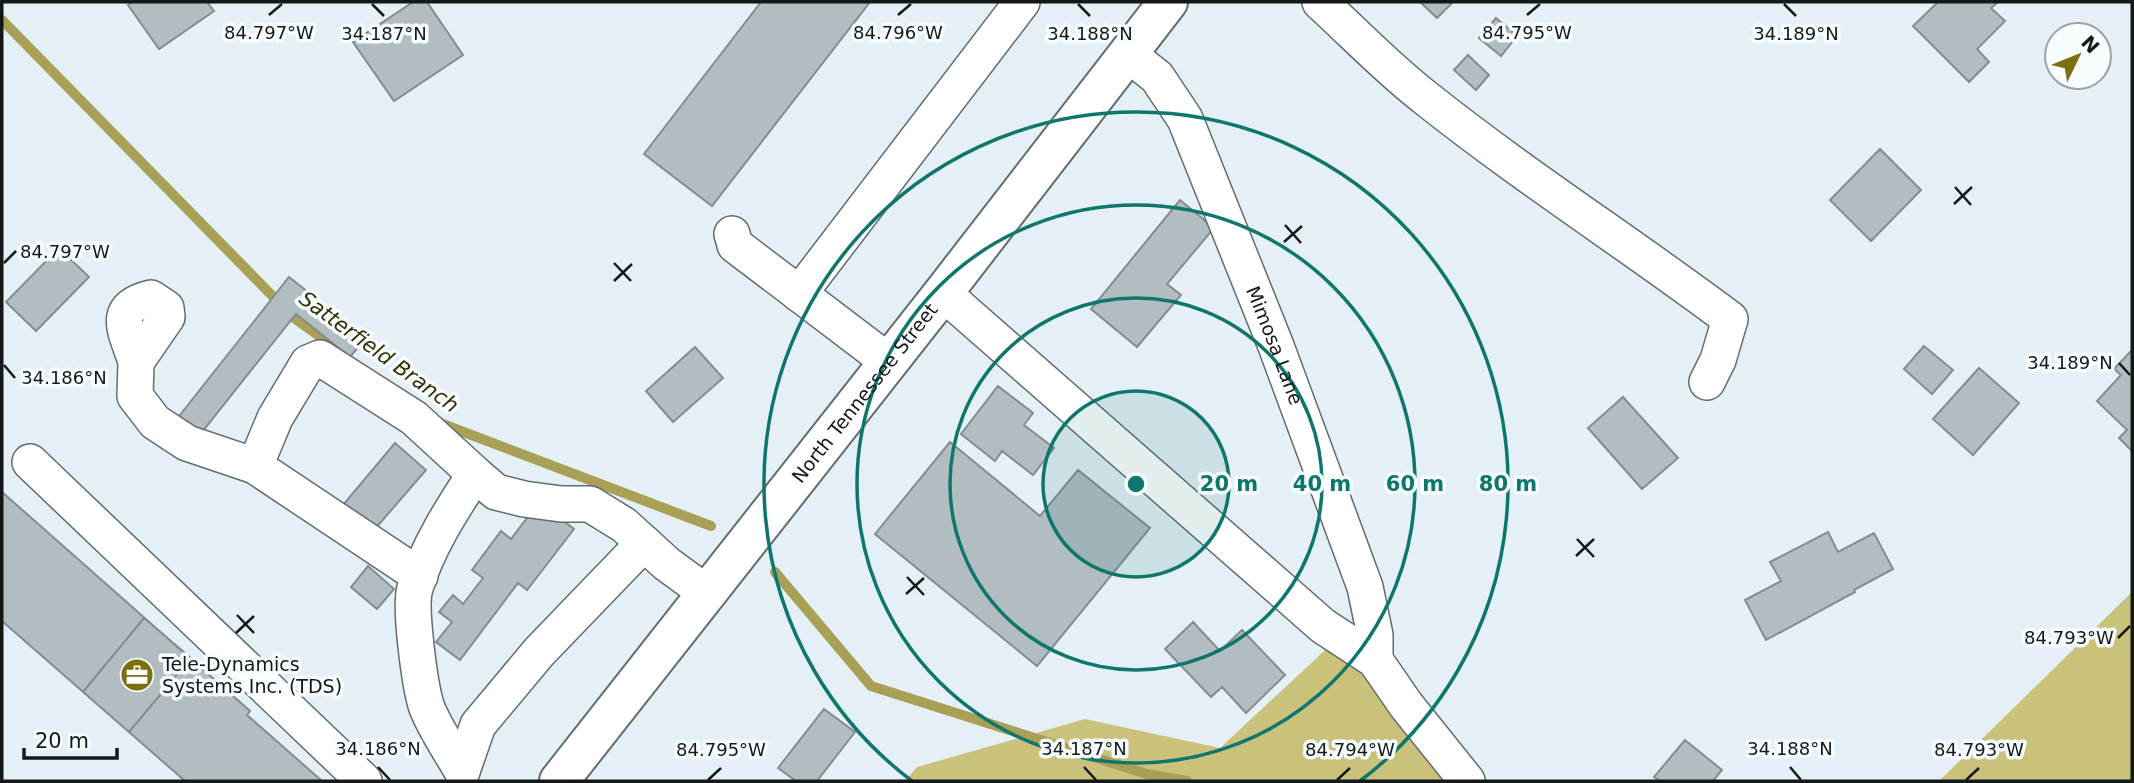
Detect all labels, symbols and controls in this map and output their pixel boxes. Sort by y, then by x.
north arrow [2043,21,2113,91]
text: 84.797°W [224,22,314,43]
text: 84.796°W [853,22,943,43]
text: 84.795°W [1482,22,1572,43]
text: 34.187°N [341,23,427,44]
text: 34.188°N [1047,23,1133,44]
text: 34.189°N [1753,23,1839,44]
text: N [2077,31,2104,58]
text: 84.797°W [20,241,110,262]
street label: Mimosa Lane [1242,283,1308,408]
water label: Satterfield Branch [295,286,463,418]
street label: North Tennessee Street [787,299,942,487]
text: 34.189°N [2027,352,2113,373]
text: 34.186°N [21,367,107,388]
centre of rings [1124,472,1148,496]
text: 20 m [1200,472,1258,496]
text: 40 m [1293,472,1351,496]
text: 60 m [1386,472,1444,496]
text: 80 m [1479,472,1537,496]
text: 84.793°W [2024,627,2114,648]
place label: Tele-Dynamics Systems Inc. (TDS) [161,653,342,697]
office icon: Tele-Dynamics Systems Inc. (TDS) [118,656,156,694]
scale bar [24,716,117,760]
text: 20 m [35,729,89,753]
text: 34.186°N [335,738,421,759]
text: 34.187°N [1041,738,1127,759]
text: 34.188°N [1747,738,1833,759]
text: 84.795°W [676,739,766,760]
text: 84.794°W [1305,739,1395,760]
text: 84.793°W [1934,739,2024,760]

